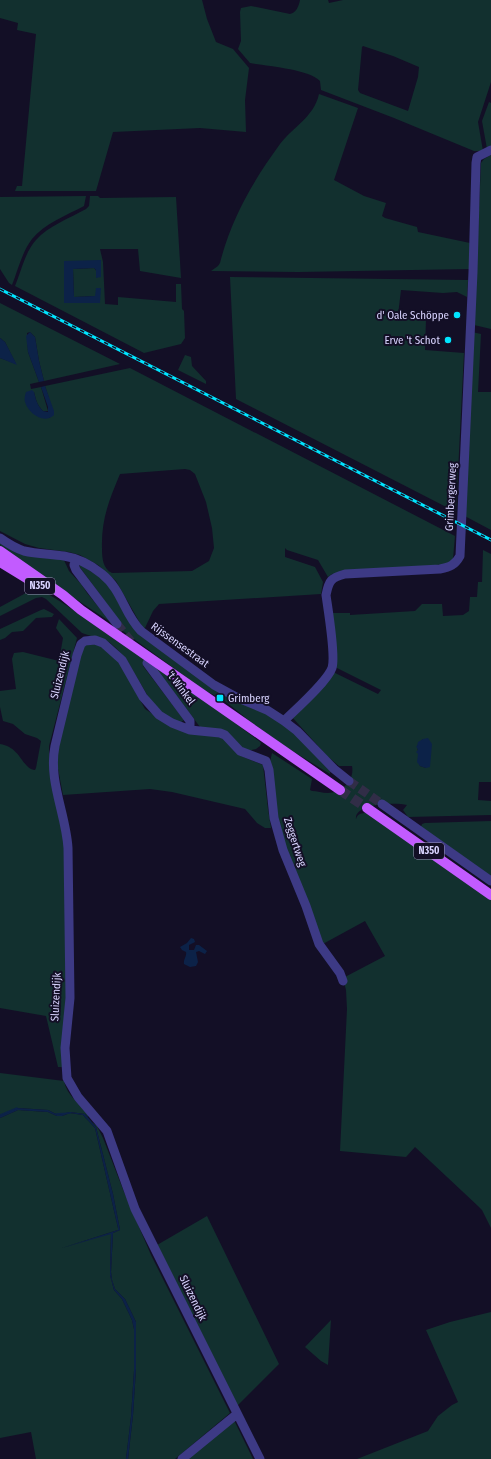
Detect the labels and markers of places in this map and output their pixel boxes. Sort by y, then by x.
place label: d' Oale Schöppe [376,309,449,322]
marker: d' Oale Schöppe [452,310,462,320]
place label: Erve 't Schot [384,334,440,347]
marker: Erve 't Schot [443,335,453,345]
place label: Grimberg [228,692,270,705]
marker: Grimberg [215,693,225,703]

